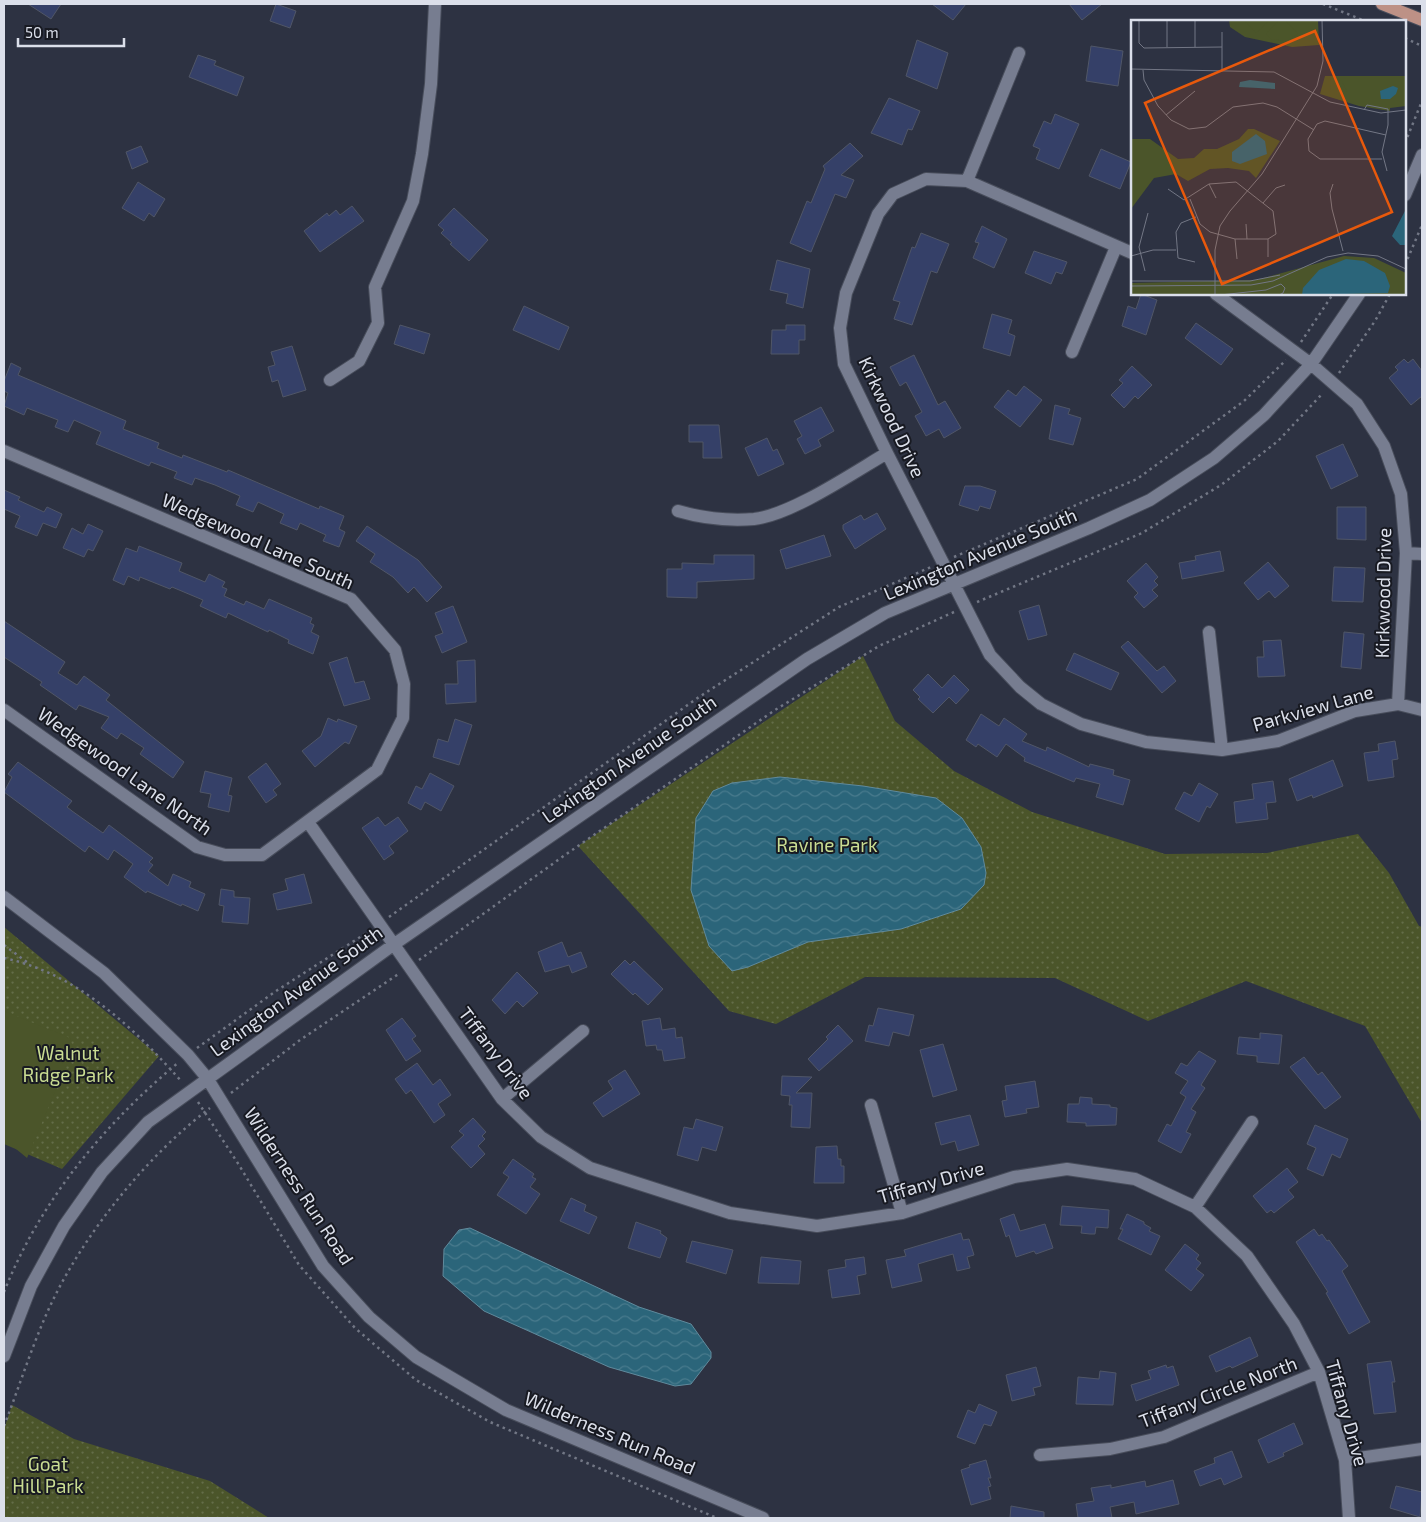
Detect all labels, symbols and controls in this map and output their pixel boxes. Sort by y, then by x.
scale bar [18,15,124,47]
inset map [1131,20,1406,295]
text: 50 m [25,23,59,41]
street label: Kirkwood Drive [854,353,930,481]
street label: Wedgewood Lane South [158,488,358,593]
street label: Lexington Avenue South [880,502,1080,605]
street label: Kirkwood Drive [1370,527,1395,659]
street label: Parkview Lane [1250,679,1376,736]
street label: Lexington Avenue South [537,690,720,828]
street label: Wedgewood Lane North [34,702,217,840]
park label: Ravine Park [776,833,878,856]
street label: Lexington Avenue South [205,920,386,1061]
street label: Tiffany Drive [454,1002,539,1103]
park label: Walnut Ridge Park [22,1041,114,1086]
street label: Wilderness Run Road [240,1103,359,1269]
street label: Tiffany Drive [875,1155,987,1208]
street label: Tiffany Circle North [1136,1351,1300,1432]
street label: Tiffany Drive [1321,1357,1374,1469]
street label: Wilderness Run Road [521,1386,699,1479]
park label: Goat Hill Park [12,1452,84,1497]

